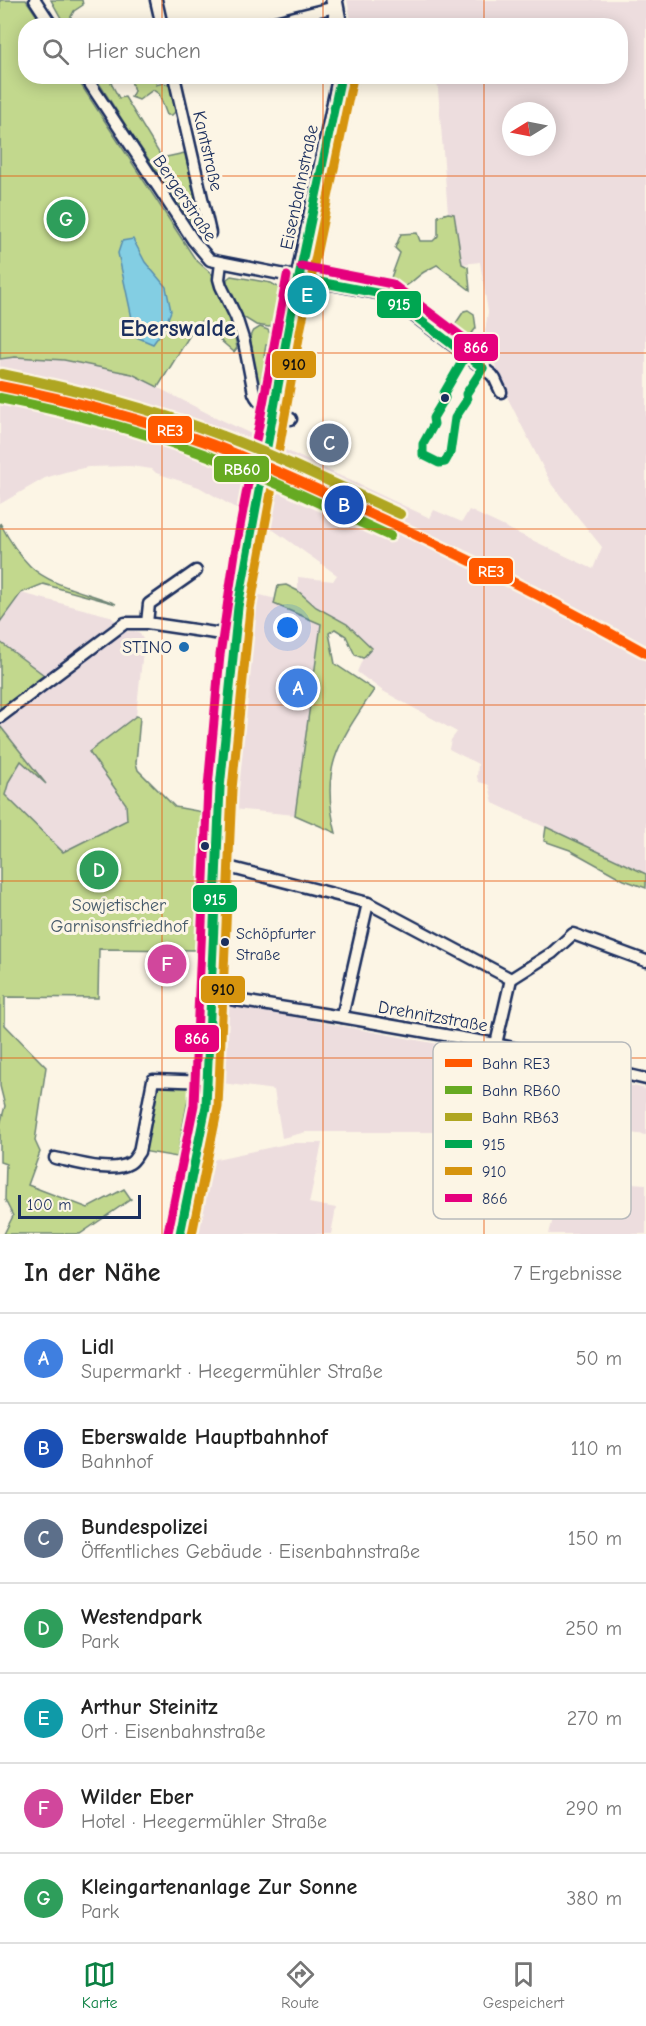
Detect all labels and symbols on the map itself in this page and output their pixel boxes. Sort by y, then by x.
north arrow [502,102,556,156]
street label: Kantstraße [188,109,227,193]
street label: Eisenbahnstraße [276,123,323,251]
street label: Bergerstraße [148,151,221,245]
pin: G [46,196,86,242]
pin: E [288,272,326,318]
line badge: 915 [376,290,422,319]
text: 915 [387,296,411,314]
district label: Eberswalde [120,314,236,342]
line badge: 866 [453,333,499,362]
text: 866 [464,339,488,357]
line badge: 910 [271,350,317,379]
text: 910 [282,356,306,374]
unlabelled marker [439,392,451,404]
line badge: RE3 [147,415,193,444]
pin: C [310,420,348,466]
text: RE3 [157,422,183,440]
line badge: RB60 [213,455,270,483]
text: RB60 [224,461,260,479]
pin: B [324,482,364,528]
line badge: RE3 [468,557,514,585]
text: RE3 [478,563,504,581]
your location [273,613,302,642]
place label: STINO [122,637,172,658]
marker: STINO [177,640,191,654]
pin: A [278,666,318,710]
unlabelled marker [199,840,211,852]
pin: D [80,848,118,892]
line badge: 915 [192,884,238,913]
text: 915 [203,891,227,909]
park label: Sowjetischer Garnisonsfriedhof [51,895,188,937]
place label: Schöpfurter Straße [236,925,316,964]
marker: Schöpfurter Straße [219,936,231,948]
pin: F [148,942,186,986]
line badge: 910 [200,975,246,1004]
text: 910 [211,981,235,999]
street label: Drehnitzstraße [376,997,489,1036]
line badge: 866 [174,1024,220,1053]
text: 866 [185,1030,209,1048]
legend [433,1042,631,1219]
text: Bahn RE3 [482,1055,550,1073]
text: Bahn RB60 [482,1082,561,1100]
text: Bahn RB63 [482,1109,559,1127]
text: 915 [482,1136,506,1154]
text: 910 [482,1163,507,1181]
text: 866 [482,1190,508,1208]
scale bar [18,1192,141,1220]

